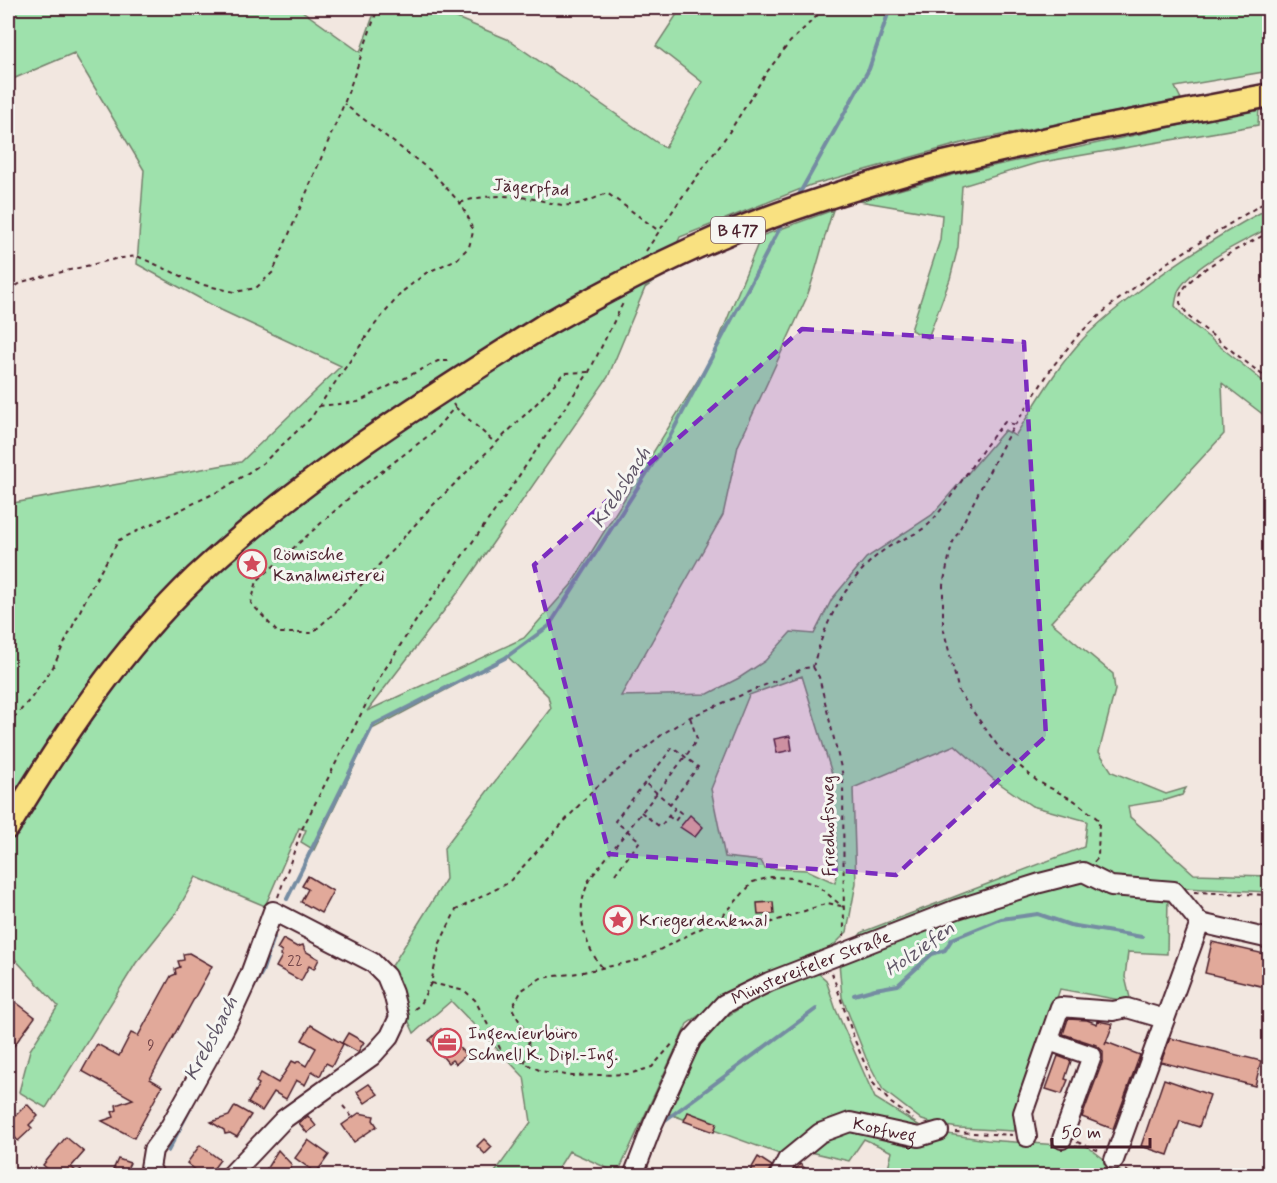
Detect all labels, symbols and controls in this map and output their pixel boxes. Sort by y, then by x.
street label: Jägerpfad [492,173,570,203]
road number: B 477 [711,217,765,243]
water label: Krebsbach [585,442,658,534]
place label: Römische Kanalmeisterei [273,543,385,588]
place icon: Römische Kanalmeisterei [236,548,268,580]
street label: Friedhofsweg [816,775,842,877]
place icon: Kriegerdenkmal [602,904,634,936]
place label: Kriegerdenkmal [639,909,767,934]
water label: Holziefen [879,915,960,983]
street label: Münstereifeler Straße [728,925,894,1012]
house number: 22 [287,952,303,972]
water label: Krebsbach [178,992,245,1086]
place label: Ingenieurbüro Schnell K. Dipl.-Ing. [468,1022,618,1069]
office icon: Ingenieurbüro Schnell K. Dipl.-Ing. [431,1027,463,1059]
house number: 9 [147,1036,155,1056]
scale bar [1052,1111,1150,1149]
street label: Kopfweg [851,1112,918,1151]
text: 50 m [1061,1121,1101,1145]

